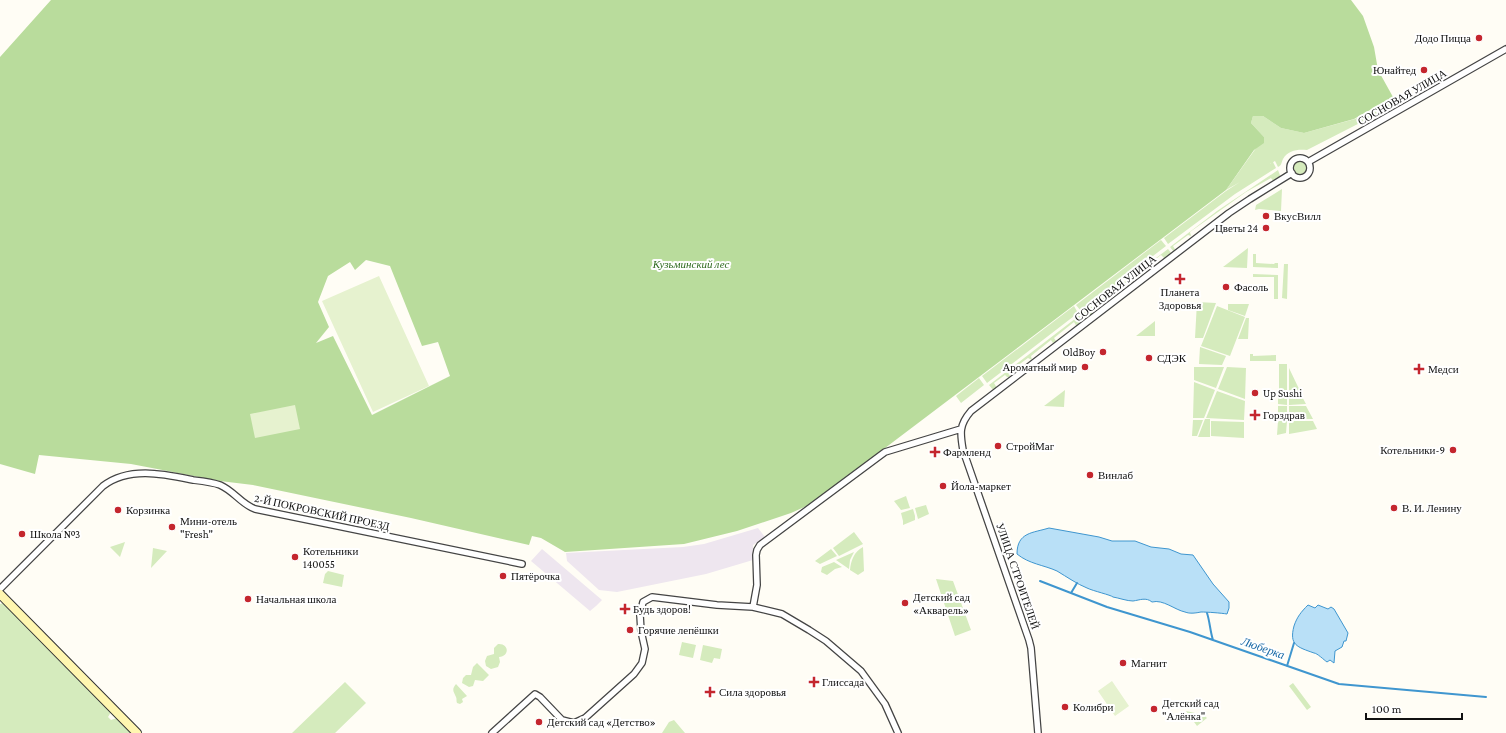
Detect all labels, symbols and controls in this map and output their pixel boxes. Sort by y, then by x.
place label: Додо Пицца [1415,32,1471,44]
marker: Додо Пицца [1474,33,1484,43]
place label: Юнайтед [1373,64,1416,76]
marker: Юнайтед [1419,65,1429,75]
street label: СОСНОВАЯ УЛИЦА [1355,67,1449,127]
place label: ВкусВилл [1274,210,1322,222]
marker: ВкусВилл [1261,211,1271,221]
place label: Цветы 24 [1215,222,1258,234]
marker: Цветы 24 [1261,223,1271,233]
street label: СОСНОВАЯ УЛИЦА [1072,252,1158,324]
park label: Кузьминский лес [652,258,729,270]
marker: Планета Здоровья [1175,274,1185,284]
place label: Фасоль [1234,281,1268,293]
marker: Фасоль [1221,282,1231,292]
place label: Планета Здоровья [1159,286,1201,311]
place label: OldBoy [1062,346,1096,359]
marker: OldBoy [1098,347,1108,357]
place label: СДЭК [1157,352,1187,364]
marker: СДЭК [1144,353,1154,363]
place label: Ароматный мир [1002,361,1077,373]
marker: Ароматный мир [1080,362,1090,372]
marker: Медси [1413,363,1425,375]
place label: Медси [1428,363,1459,375]
place label: Up Sushi [1263,387,1302,400]
marker: Up Sushi [1250,388,1260,398]
place label: Горздрав [1263,409,1305,421]
marker: Горздрав [1250,410,1260,420]
place label: СтройМаг [1006,440,1055,452]
marker: СтройМаг [993,441,1003,451]
place label: Котельники-9 [1380,444,1445,456]
marker: Котельники-9 [1448,445,1458,455]
place label: Фармленд [943,446,991,458]
marker: Фармленд [930,447,940,457]
place label: Винлаб [1098,469,1133,481]
marker: Винлаб [1085,470,1095,480]
place label: Йола-маркет [951,480,1011,492]
marker: Йола-маркет [938,481,948,491]
street label: 2-Й ПОКРОВСКИЙ ПРОЕЗД [253,492,391,532]
place label: В. И. Ленину [1402,502,1462,514]
marker: В. И. Ленину [1389,503,1399,513]
place label: Корзинка [126,504,170,516]
marker: Корзинка [113,505,123,515]
place label: Мини-отель "Fresh" [180,515,237,540]
street label: УЛИЦА СТРОИТЕЛЕЙ [994,521,1042,631]
marker: Мини-отель "Fresh" [167,522,177,532]
place label: Школа №3 [30,528,80,540]
marker: Школа №3 [17,529,27,539]
place label: Котельники 140055 [303,545,358,570]
marker: Котельники 140055 [290,552,300,562]
place label: Пятёрочка [511,570,560,582]
marker: Пятёрочка [498,571,508,581]
place label: Детский сад «Акварель» [913,591,970,616]
place label: Начальная школа [256,593,336,605]
marker: Начальная школа [243,594,253,604]
marker: Детский сад «Акварель» [900,598,910,608]
place label: Будь здоров! [633,603,691,615]
marker: Будь здоров! [620,604,630,614]
place label: Горячие лепёшки [638,624,719,636]
marker: Горячие лепёшки [625,625,635,635]
water label: Люберка [1238,634,1287,662]
place label: Магнит [1131,657,1167,669]
marker: Магнит [1118,658,1128,668]
place label: Глиссада [822,676,864,688]
marker: Глиссада [809,677,819,687]
marker: Сила здоровья [704,686,716,698]
place label: Сила здоровья [719,686,786,698]
scale bar [1366,695,1462,721]
place label: Детский сад "Алёнка" [1162,697,1219,722]
place label: Колибри [1073,701,1114,713]
marker: Колибри [1060,702,1070,712]
text: 100 m [1372,702,1402,716]
marker: Детский сад "Алёнка" [1149,704,1159,714]
place label: Детский сад «Детство» [547,716,656,728]
marker: Детский сад «Детство» [534,717,544,727]

